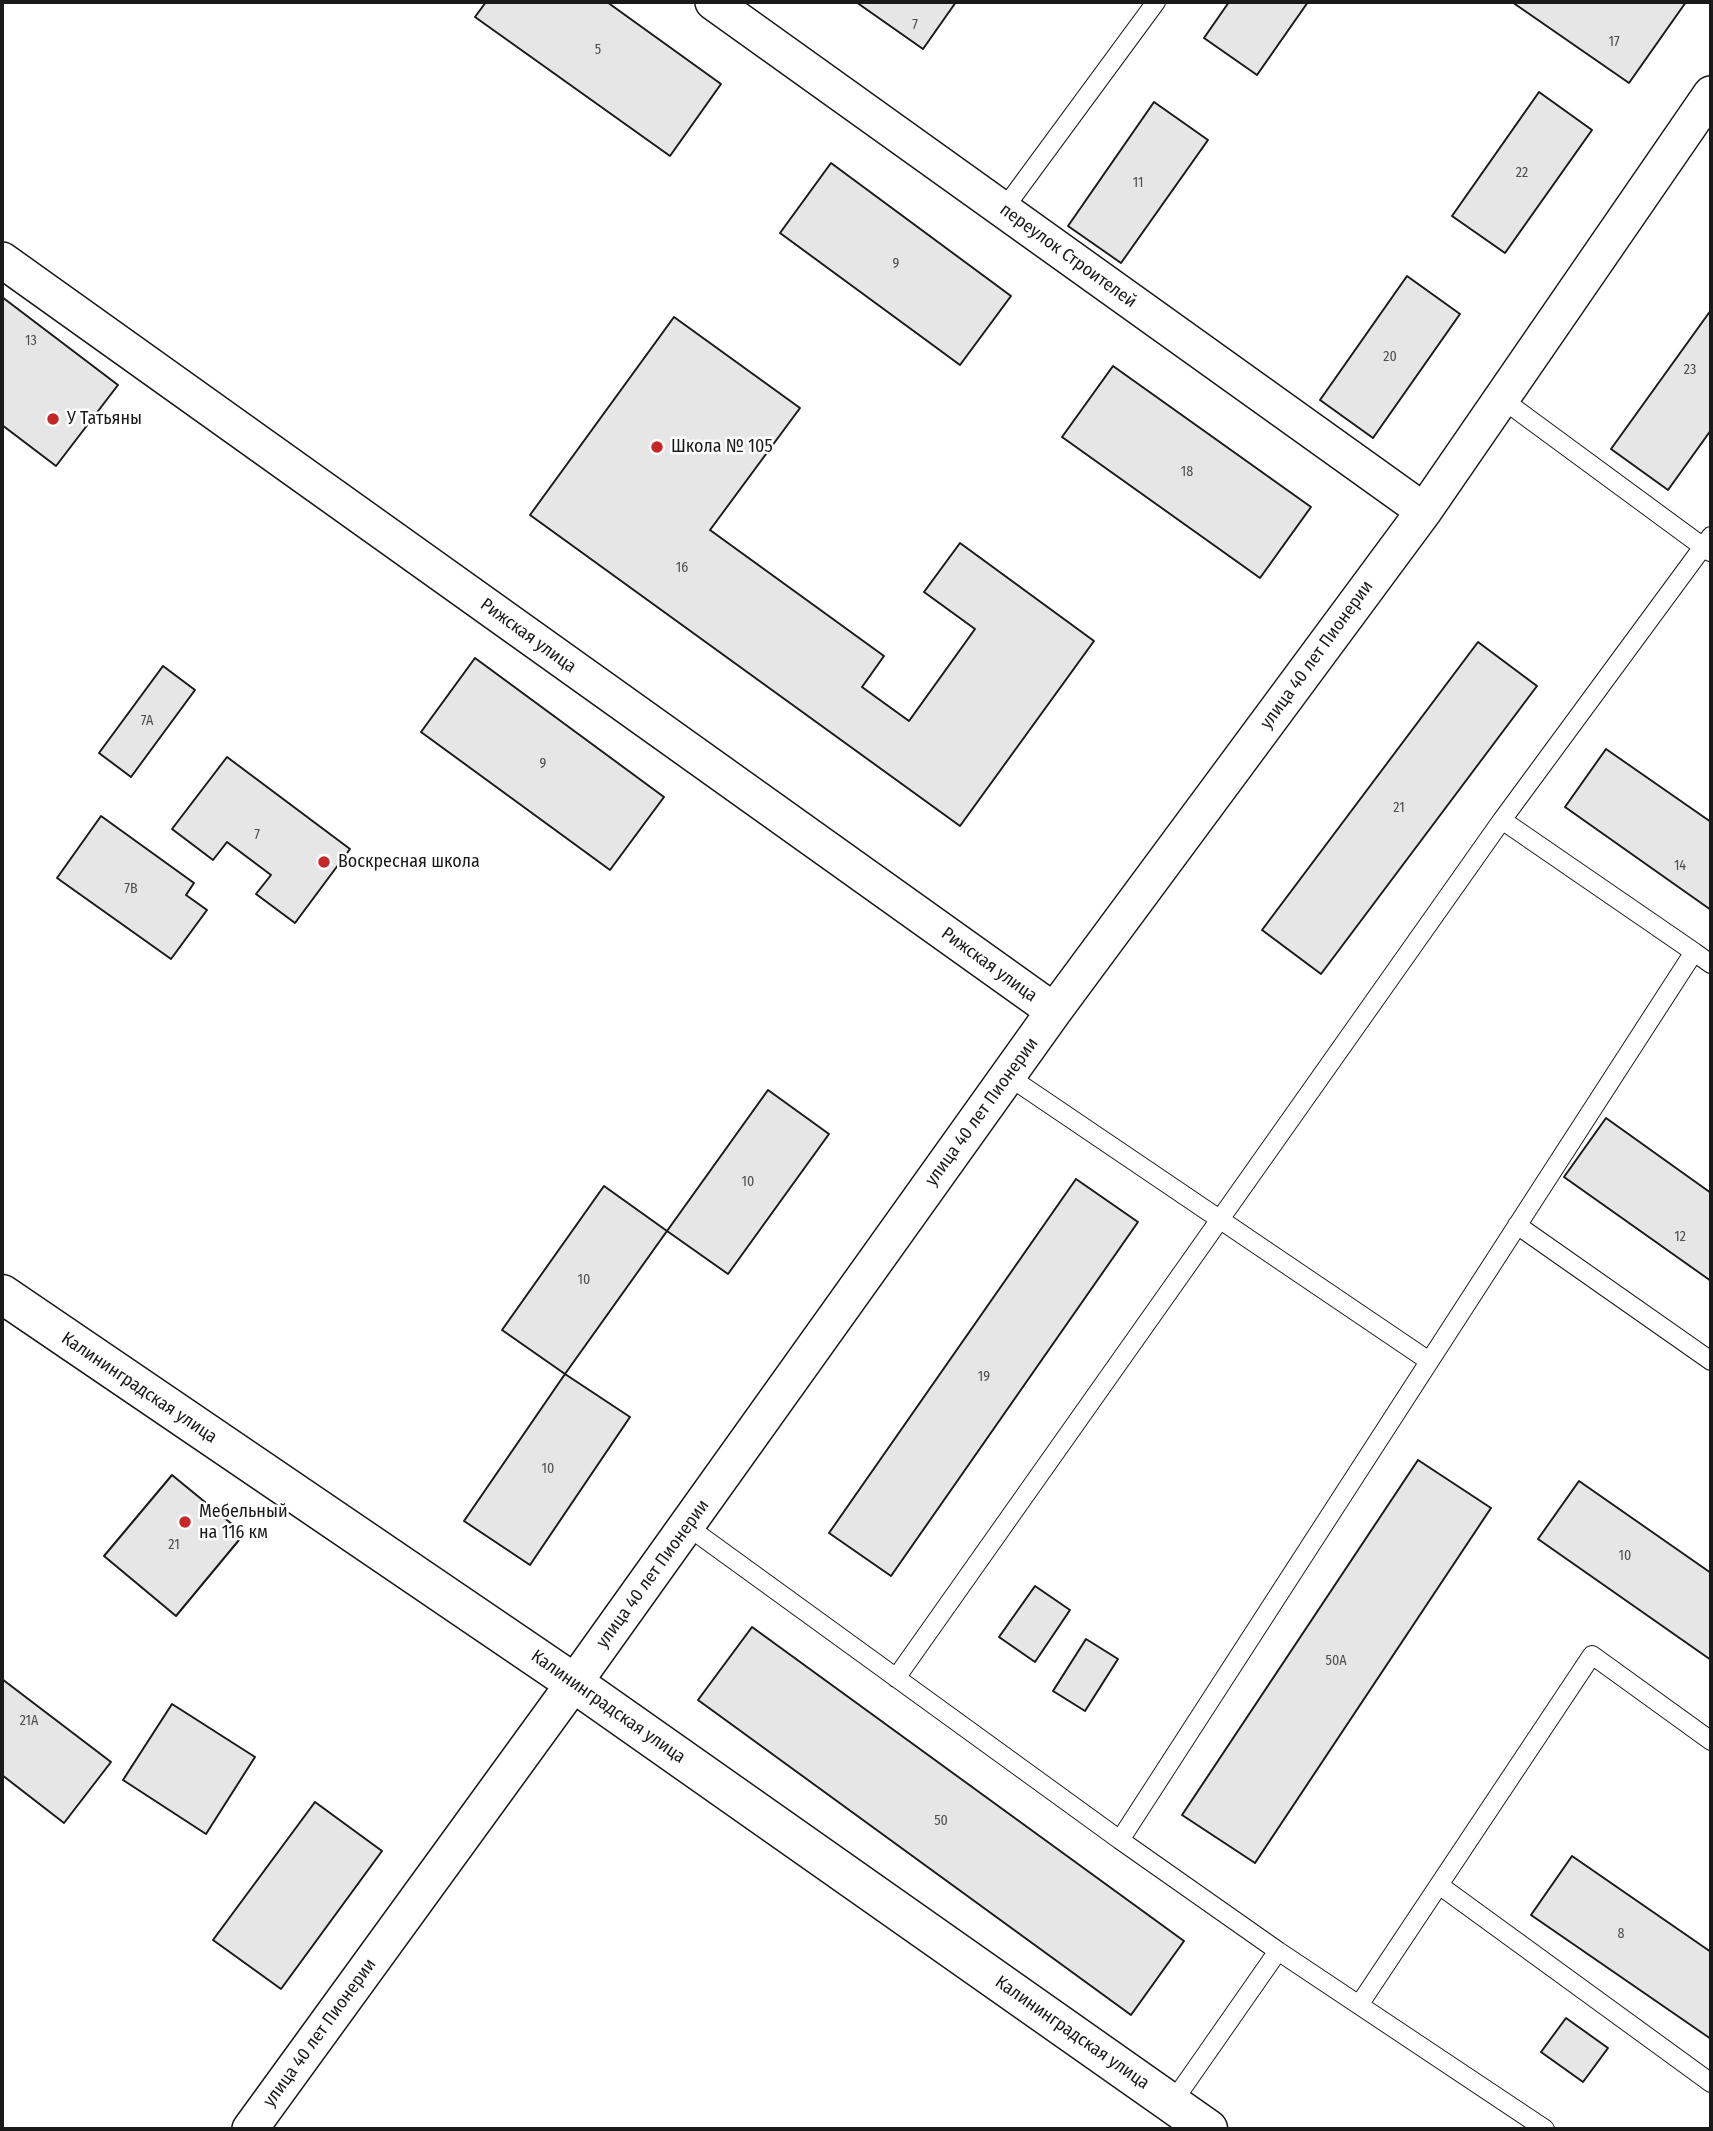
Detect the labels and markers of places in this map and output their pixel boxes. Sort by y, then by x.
place label: У Татьяны [67,408,142,430]
marker: У Татьяны [45,411,61,427]
place label: Школа № 105 [671,436,773,458]
marker: Школа № 105 [649,439,665,455]
place label: Воскресная школа [338,851,480,873]
marker: Воскресная школа [316,854,332,870]
place label: Мебельный на 116 км [199,1501,288,1544]
marker: Мебельный на 116 км [177,1514,193,1530]

